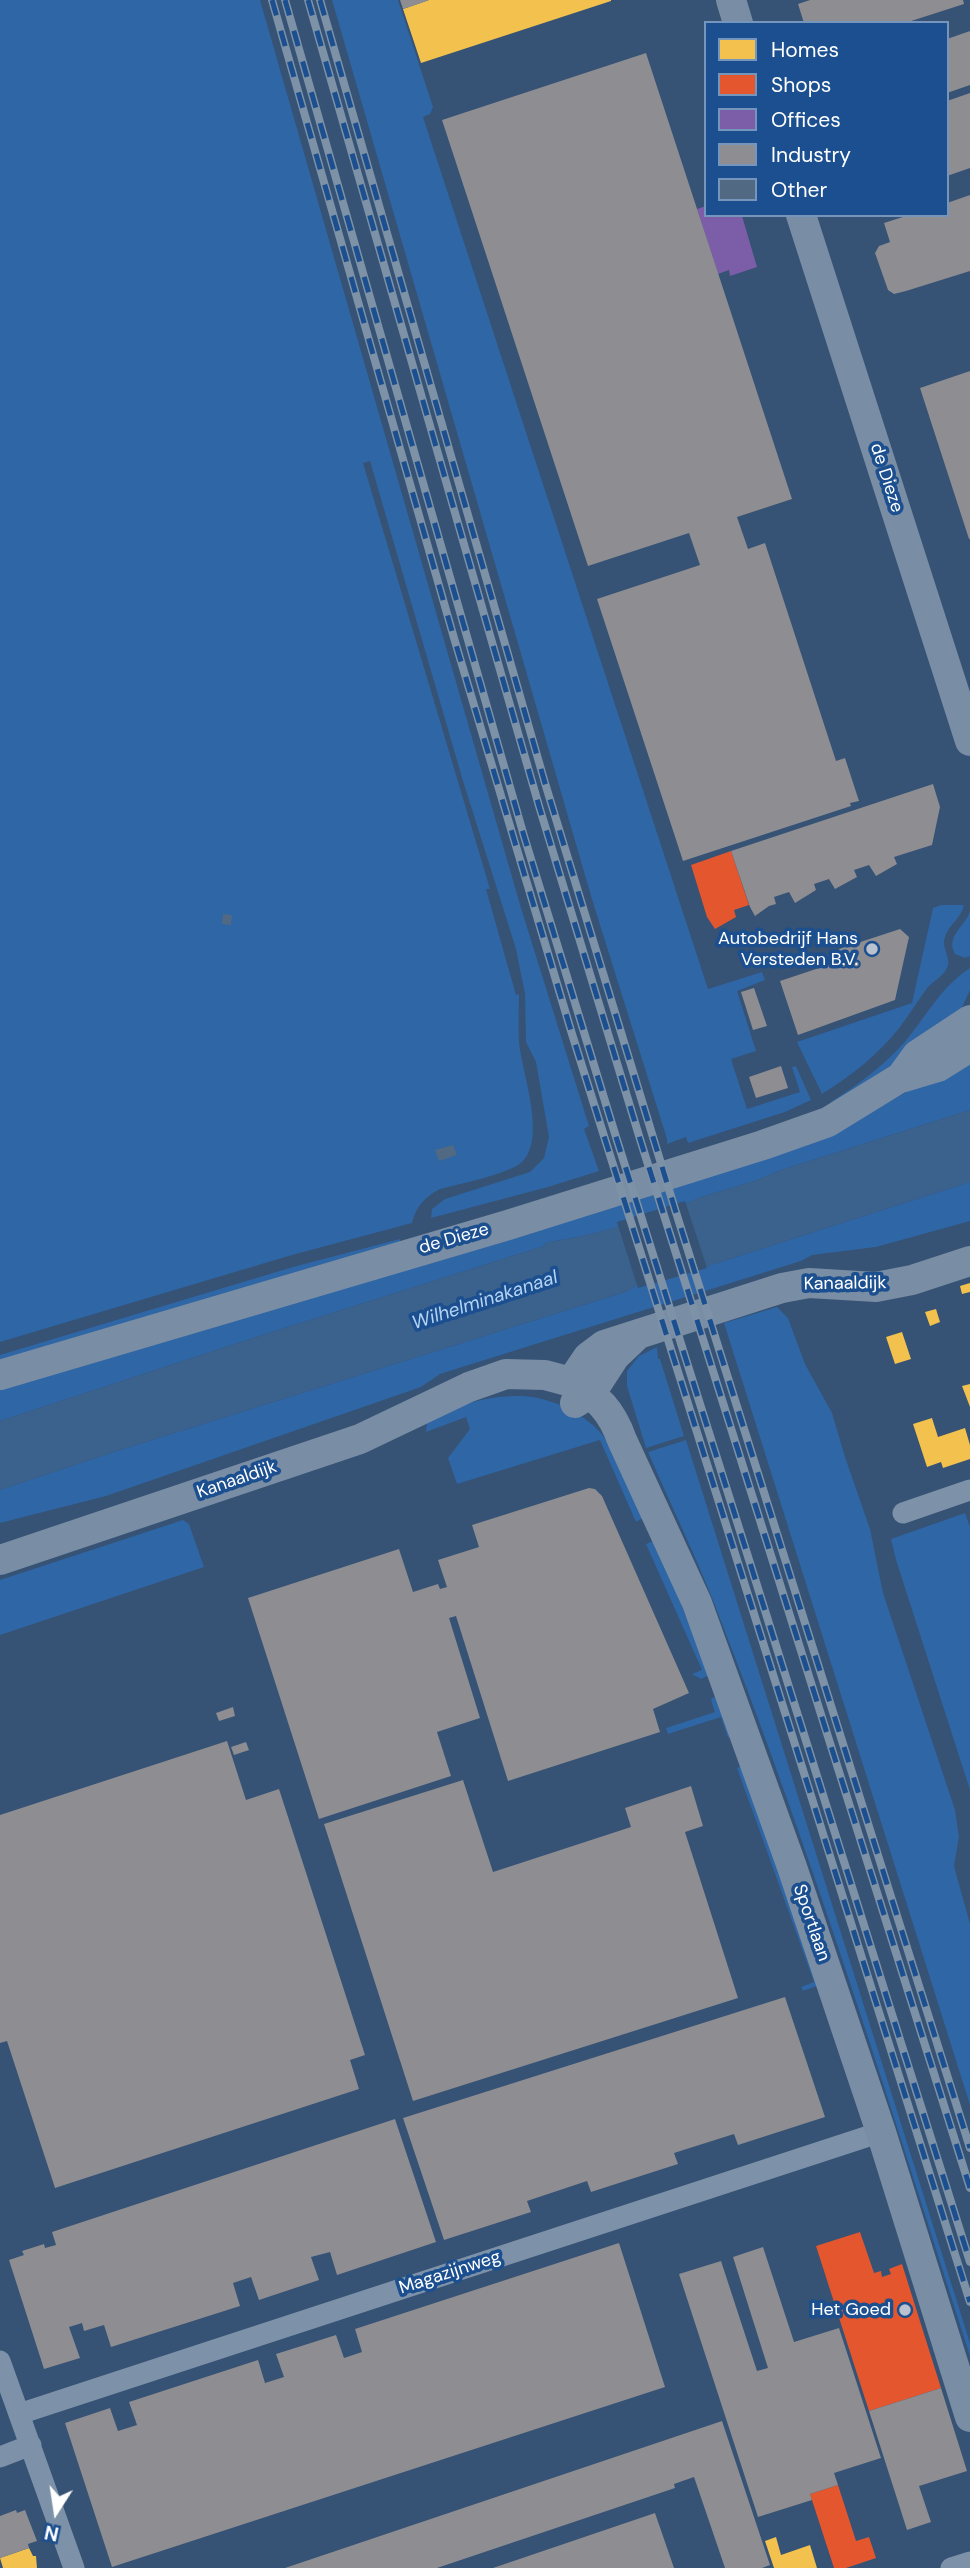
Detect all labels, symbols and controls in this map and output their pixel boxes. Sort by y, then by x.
legend [704,21,949,217]
text: Homes [771,36,839,64]
text: Shops [771,71,831,99]
text: Offices [771,106,841,134]
text: Industry [771,141,851,169]
text: Other [771,176,827,204]
street label: de Dieze [865,441,907,515]
place label: Autobedrijf Hans Versteden B.V. [718,928,858,970]
marker: Autobedrijf Hans Versteden B.V. [864,941,880,957]
street label: de Dieze [417,1219,491,1259]
water label: Wilhelminakanaal [409,1267,561,1335]
street label: Kanaaldijk [803,1272,887,1296]
street label: Kanaaldijk [194,1456,280,1504]
street label: Sportlaan [788,1882,834,1964]
street label: Magazijnweg [396,2246,504,2300]
place label: Het Goed [811,2299,891,2321]
marker: Het Goed [897,2302,913,2318]
north arrow [21,2477,91,2547]
text: N [42,2519,61,2547]

